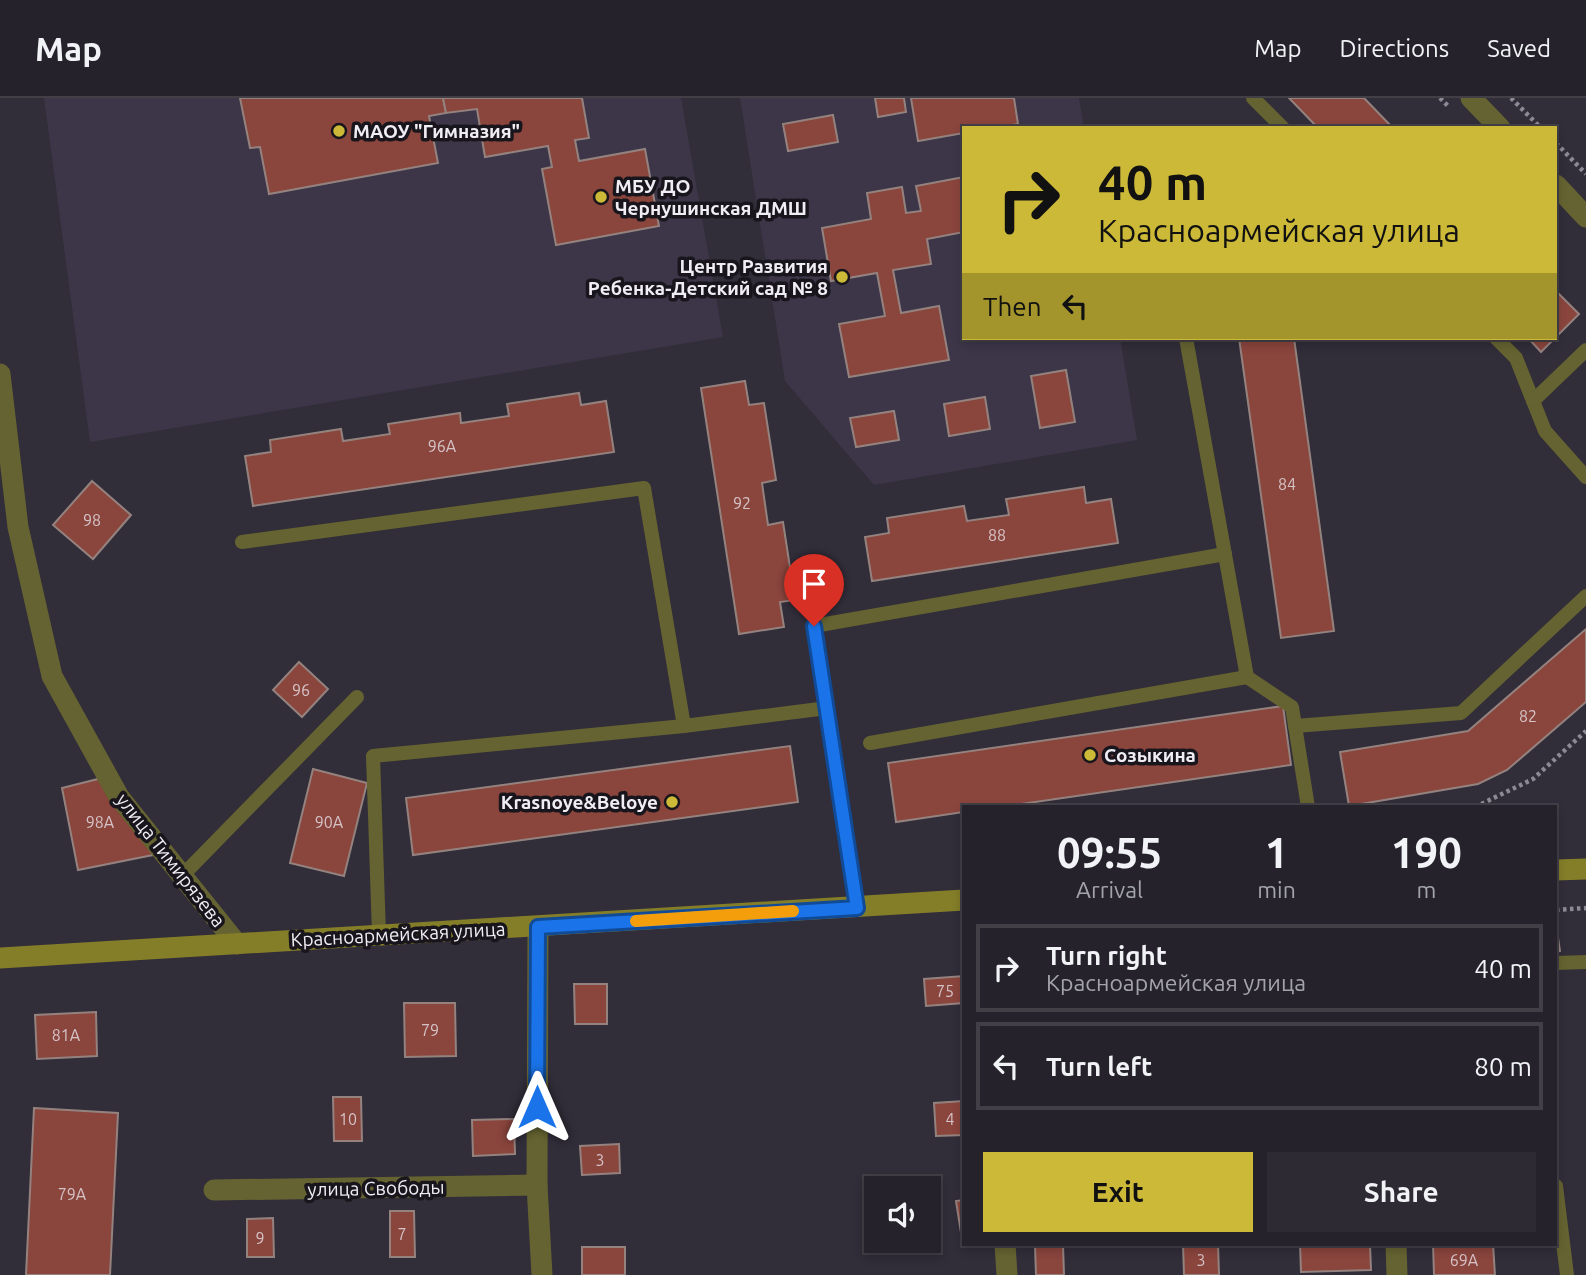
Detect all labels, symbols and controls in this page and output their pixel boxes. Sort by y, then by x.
text: Map [35,30,102,67]
text: Map [1254,35,1301,62]
text: Directions [1339,35,1449,62]
text: Saved [1487,35,1551,62]
place label: МАОУ "Гимназия" [353,120,520,142]
marker: МАОУ "Гимназия" [331,123,347,139]
icon: right [983,154,1074,245]
text: 40 m [1098,154,1207,209]
place label: МБУ ДО Чернушинская ДМШ [615,175,807,219]
marker: МБУ ДО Чернушинская ДМШ [593,189,609,205]
text: Красноармейская улица [1098,212,1460,248]
place label: Центр Развития Ребенка-Детский сад № 8 [588,255,828,299]
marker: Центр Развития Ребенка-Детский сад № 8 [834,269,850,285]
icon: left [1056,287,1094,325]
text: Then [983,292,1042,321]
house number: 96А [428,437,457,455]
house number: 84 [1278,475,1296,493]
house number: 92 [733,494,751,512]
house number: 98 [83,511,101,529]
house number: 88 [988,526,1006,544]
pin [784,554,844,626]
icon: arrive [795,565,833,603]
house number: 96 [292,681,310,699]
house number: 82 [1519,707,1537,725]
place label: Созыкина [1104,744,1196,766]
marker: Созыкина [1082,747,1098,763]
street label: улица Тимирязева [112,789,230,931]
place label: Krasnoye&Beloye [501,791,658,813]
marker: Krasnoye&Beloye [664,794,680,810]
house number: 98А [86,813,115,831]
house number: 90А [315,813,344,831]
text: 09:55 [1057,829,1162,876]
text: 1 [1265,829,1288,876]
text: 190 [1391,829,1462,876]
text: Arrival [1076,877,1143,902]
text: min [1257,877,1296,902]
text: m [1416,877,1436,902]
street label: Красноармейская улица [290,917,506,951]
text: Turn right [1046,941,1167,970]
icon: right [987,949,1025,987]
text: 40 m [1474,954,1532,983]
text: Красноармейская улица [1046,970,1306,995]
house number: 75 [936,982,954,1000]
house number: 79 [421,1021,439,1039]
house number: 81А [52,1026,81,1044]
icon: left [987,1047,1025,1085]
text: Turn left [1046,1052,1152,1081]
text: 80 m [1474,1052,1532,1081]
position arrow [500,1070,574,1144]
house number: 10 [339,1110,357,1128]
house number: 4 [945,1110,955,1128]
house number: 3 [595,1151,605,1169]
button: Exit [983,1152,1253,1232]
button: Share [1267,1152,1536,1232]
street label: улица Свободы [307,1176,445,1200]
map controls [864,1176,941,1253]
button: sound [864,1176,941,1253]
house number: 79А [58,1185,87,1203]
house number: 7 [397,1225,407,1243]
house number: 9 [255,1229,265,1247]
house number: 3 [1196,1251,1206,1269]
house number: 69А [1450,1251,1479,1269]

